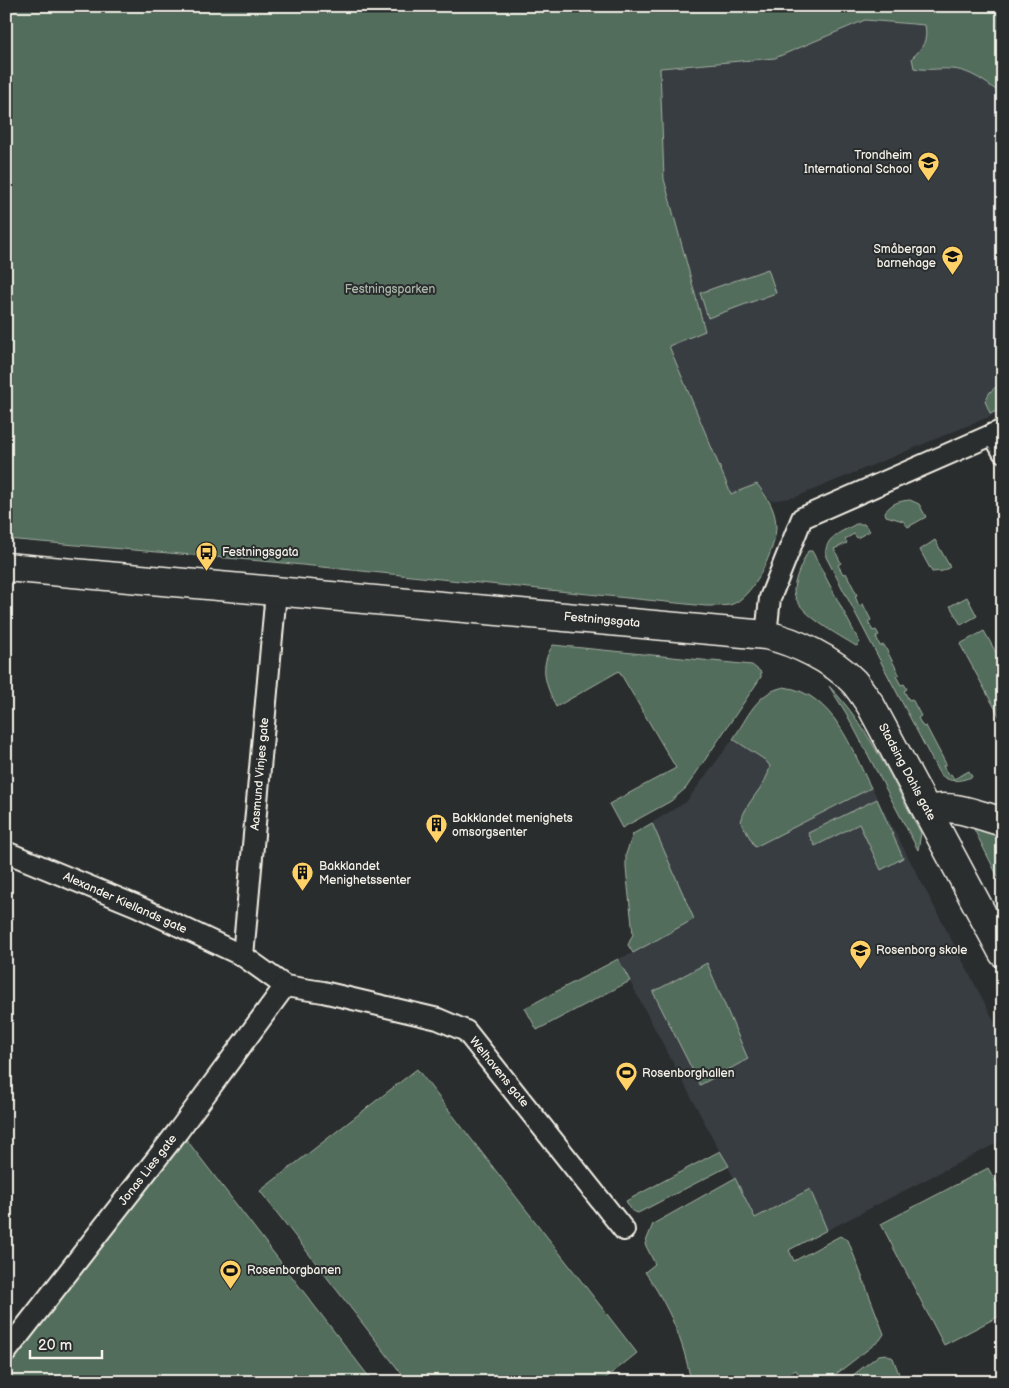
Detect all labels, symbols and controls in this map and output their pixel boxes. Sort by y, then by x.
place label: Trondheim International School [804,148,912,177]
school or university icon: Trondheim International School [916,150,940,181]
place label: Småbergan barnehage [874,242,936,271]
school or university icon: Småbergan barnehage [940,244,964,275]
park label: Festningsparken [345,282,435,297]
bus stop icon: Festningsgata [194,540,218,571]
place label: Festningsgata [222,545,299,560]
street label: Festningsgata [563,609,641,631]
street label: Aasmund Vinjes gate [248,717,272,831]
street label: Stadsing Dahls gate [875,721,939,823]
place label: Bakklandet menighets omsorgsenter [452,811,573,840]
building icon: Bakklandet menighets omsorgsenter [424,813,448,844]
place label: Bakklandet Menighetssenter [319,859,411,888]
building icon: Bakklandet Menighetssenter [291,861,315,892]
street label: Alexander Kiellands gate [61,869,189,937]
school or university icon: Rosenborg skole [848,938,872,969]
place label: Rosenborg skole [876,943,967,958]
street label: Welhavens gate [466,1034,532,1110]
sports icon: Rosenborghallen [614,1061,638,1092]
place label: Rosenborghallen [642,1066,735,1081]
street label: Jonas Lies gate [116,1132,180,1208]
sports icon: Rosenborgbanen [219,1258,243,1289]
place label: Rosenborgbanen [247,1263,341,1278]
scale bar [30,1328,102,1360]
text: 20 m [38,1336,72,1355]

